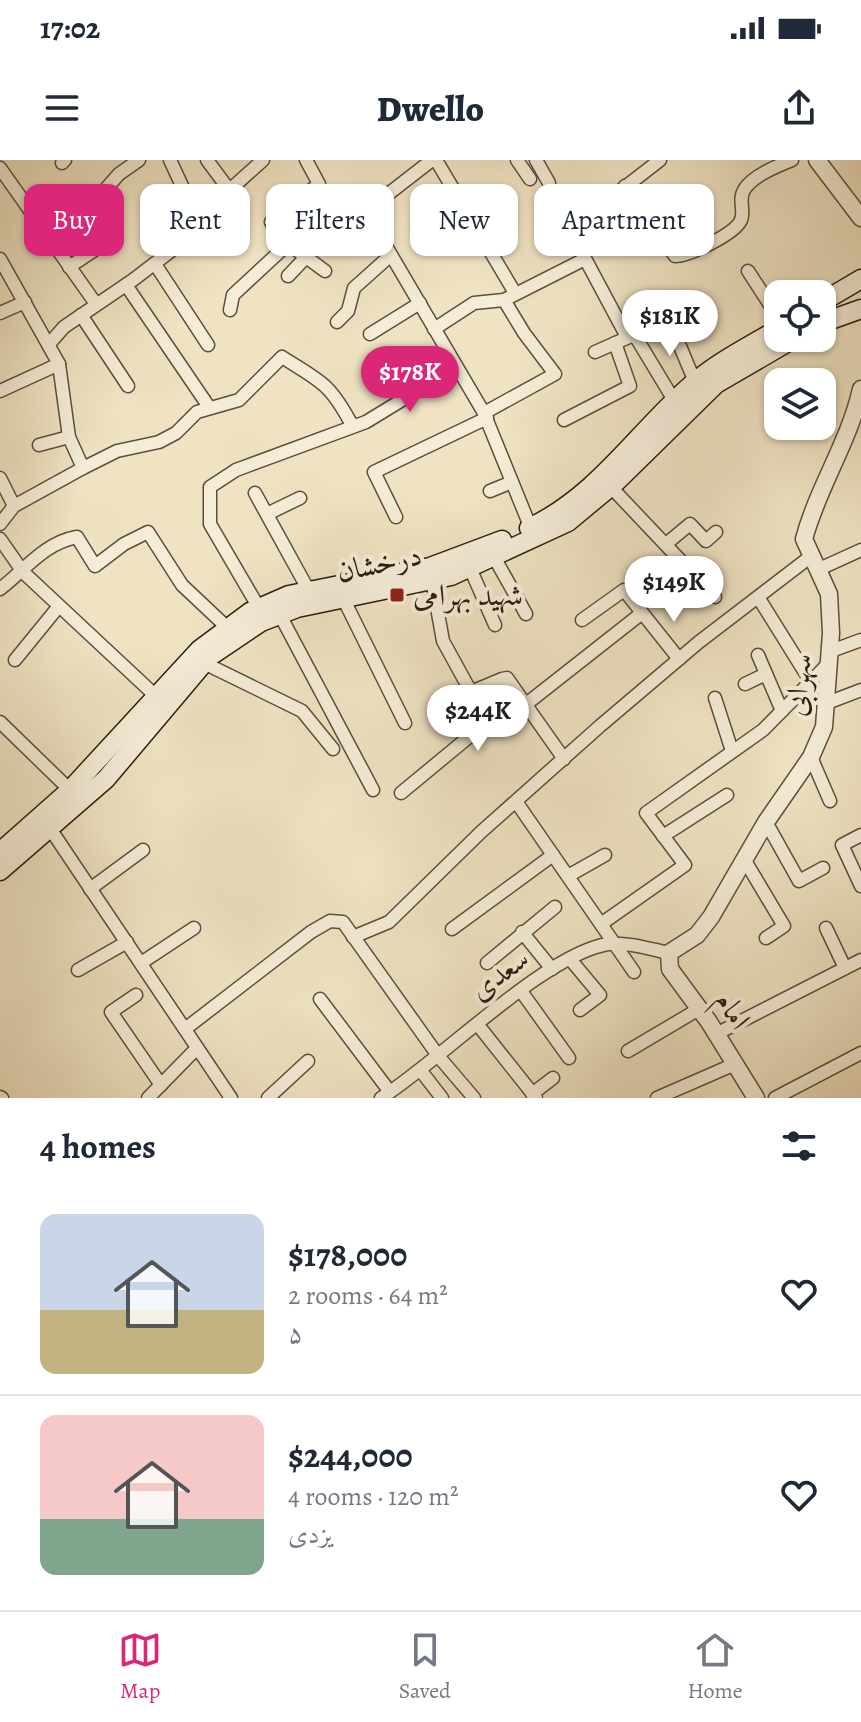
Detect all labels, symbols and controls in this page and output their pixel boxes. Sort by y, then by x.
text: 17:02 [40,8,100,48]
text: Dwello [377,84,484,133]
icon: menu [40,86,84,130]
icon: share [777,86,821,130]
chip: Buy [24,184,124,256]
chip: Rent [140,184,250,256]
chip: Filters [266,184,394,256]
chip: New [410,184,518,256]
chip: Apartment [534,184,714,256]
map controls [764,280,836,440]
button: locate [764,280,836,352]
pin: $181K [614,290,726,358]
text: $181K [640,298,700,333]
pin: $178K [354,346,466,414]
text: $178K [379,354,441,389]
button: layers [764,368,836,440]
street label: درخشان [333,534,425,592]
pin: $149K [618,556,730,624]
text: $149K [643,564,705,599]
place label: شهید بهرامی [413,575,523,615]
marker: شهید بهرامی [388,586,406,604]
street label: سهرابی [775,652,822,718]
pin: $244K [422,685,534,753]
text: $244K [445,693,511,728]
street label: سعدی [461,938,537,1010]
street label: امام [701,983,760,1041]
text: 4 homes [40,1123,156,1170]
icon: filters [777,1124,821,1168]
text: $178,000 [288,1231,407,1278]
icon: home [104,1246,200,1342]
icon: heart [777,1272,821,1316]
text: 2 rooms · 64 m² [288,1278,448,1313]
text: ۵ [288,1316,303,1351]
text: $244,000 [288,1432,413,1479]
icon: home [104,1447,200,1543]
icon: heart [777,1473,821,1517]
text: 4 rooms · 120 m² [288,1479,458,1514]
text: یزدی [288,1517,332,1552]
tab: Map [118,1628,162,1706]
tab: Saved [399,1628,451,1706]
tab: Home [687,1628,743,1706]

